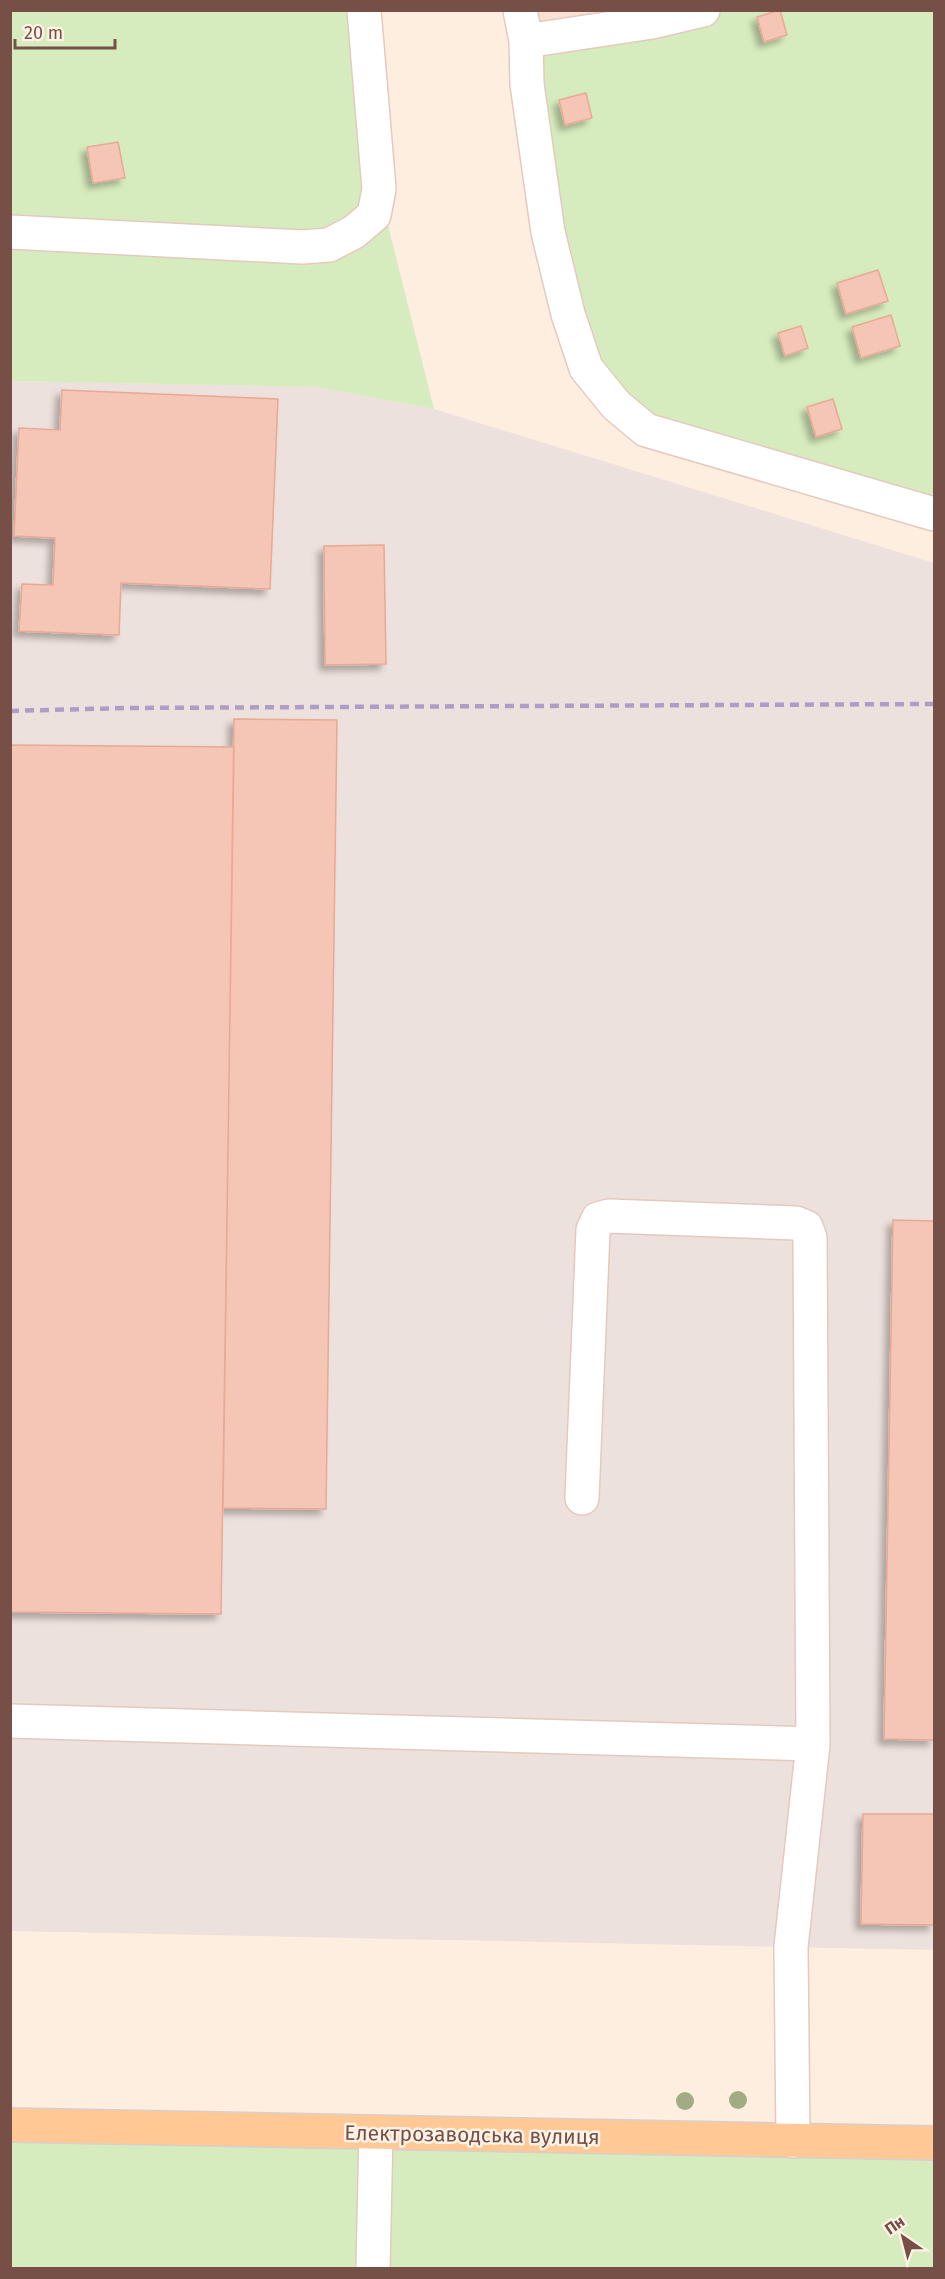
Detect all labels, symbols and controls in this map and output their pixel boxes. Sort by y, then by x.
scale bar [15,12,116,50]
text: 20 m [24,22,63,44]
street label: Електрозаводська вулиця [344,2120,600,2150]
north arrow [873,2207,933,2267]
text: Пн [881,2212,908,2239]

